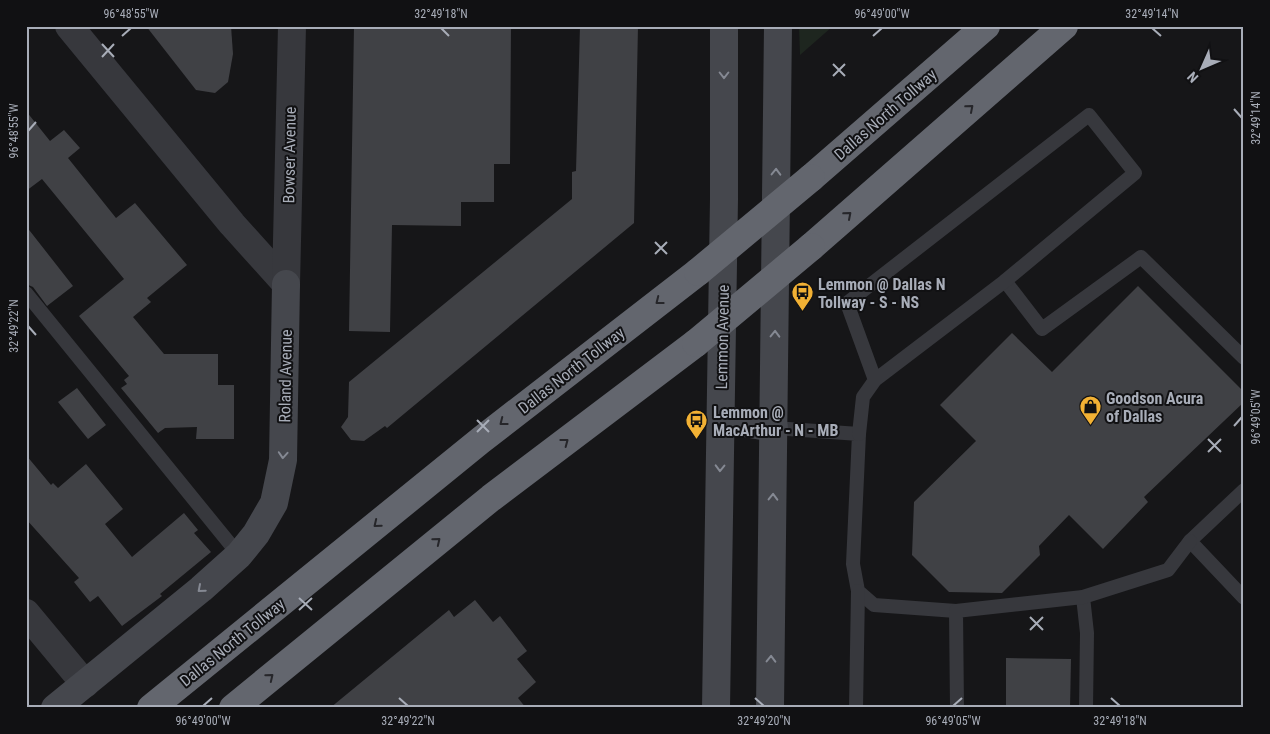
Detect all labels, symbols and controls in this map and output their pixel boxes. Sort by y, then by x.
text: 96°48'55"W [103,7,159,21]
text: 32°49'18"N [414,7,468,21]
text: 96°49'00"W [854,7,910,21]
text: 32°49'14"N [1125,7,1179,21]
north arrow [1178,42,1228,92]
street label: Dallas North Tollway [830,65,941,164]
text: N [1184,69,1201,86]
one-way arrow [719,72,729,79]
text: 32°49'14"N [1249,91,1263,145]
text: 96°48'55"W [7,103,21,159]
one-way arrow [965,105,974,114]
street label: Bowser Avenue [279,107,300,203]
one-way arrow [771,167,781,175]
one-way arrow [842,212,851,220]
place label: Lemmon @ Dallas N Tollway - S - NS [818,275,945,312]
bus stop icon: Lemmon @ Dallas N Tollway - S - NS [790,281,814,312]
street label: Lemmon Avenue [712,284,733,390]
one-way arrow [656,296,665,304]
text: 32°49'22"N [7,299,21,353]
street label: Dallas North Tollway [514,323,628,418]
street label: Roland Avenue [275,329,296,423]
one-way arrow [770,330,780,338]
place label: Goodson Acura of Dallas [1106,389,1204,426]
text: 96°49'05"W [1249,389,1263,445]
shop icon: Goodson Acura of Dallas [1078,395,1102,426]
place label: Lemmon @ MacArthur - N - MB [713,403,838,440]
bus stop icon: Lemmon @ MacArthur - N - MB [685,409,709,440]
one-way arrow [500,417,509,425]
one-way arrow [559,439,568,447]
one-way arrow [278,451,289,459]
one-way arrow [715,464,725,472]
one-way arrow [768,492,778,500]
one-way arrow [373,519,382,528]
one-way arrow [431,539,440,547]
one-way arrow [198,583,207,591]
street label: Dallas North Tollway [176,594,289,690]
one-way arrow [766,655,776,662]
one-way arrow [265,674,274,683]
text: 96°49'00"W [175,714,231,728]
text: 32°49'22"N [381,714,435,728]
text: 32°49'20"N [737,714,791,728]
text: 96°49'05"W [925,714,981,728]
text: 32°49'18"N [1093,714,1147,728]

